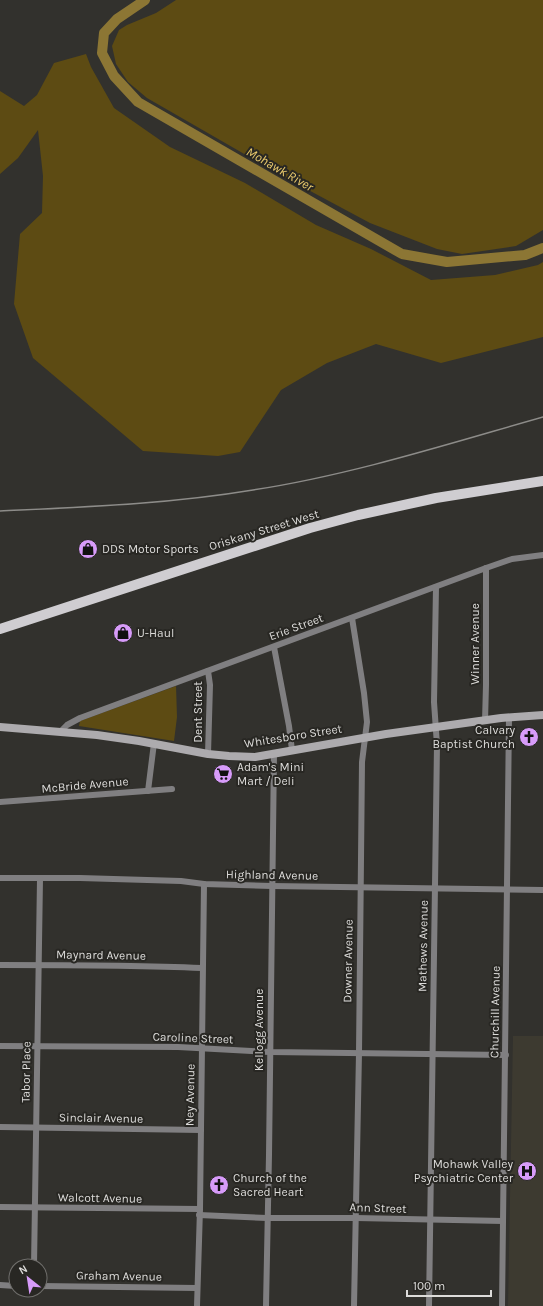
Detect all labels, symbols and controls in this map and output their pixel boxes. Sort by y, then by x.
water label: Mohawk River [244,144,317,194]
street label: Oriskany Street West [207,506,321,553]
shop icon: DDS Motor Sports [77,538,99,560]
place label: DDS Motor Sports [102,542,199,556]
street label: Winner Avenue [468,603,482,685]
street label: Erie Street [267,611,325,643]
shop icon: U-Haul [112,622,134,644]
place label: U-Haul [137,626,174,640]
street label: Dent Street [191,681,205,743]
street label: Whitesboro Street [243,721,343,751]
place label: Calvary Baptist Church [433,723,515,751]
church icon: Calvary Baptist Church [518,726,540,748]
place label: Adam's Mini Mart / Deli [237,760,304,788]
supermarket icon: Adam's Mini Mart / Deli [212,763,234,785]
street label: McBride Avenue [41,774,129,796]
street label: Highland Avenue [226,867,318,883]
street label: Mathews Avenue [415,900,431,992]
street label: Downer Avenue [340,919,356,1003]
street label: Maynard Avenue [56,947,146,963]
street label: Churchill Avenue [487,966,503,1058]
street label: Kellogg Avenue [252,989,266,1071]
street label: Caroline Street [152,1030,234,1046]
street label: Tabor Place [18,1041,34,1103]
street label: Ney Avenue [182,1064,198,1126]
street label: Sinclair Avenue [59,1110,143,1126]
place label: Mohawk Valley Psychiatric Center [414,1157,514,1185]
hospital icon: Mohawk Valley Psychiatric Center [516,1160,538,1182]
place label: Church of the Sacred Heart [233,1171,307,1199]
church icon: Church of the Sacred Heart [208,1174,230,1196]
street label: Walcott Avenue [58,1190,142,1206]
street label: Ann Street [349,1200,407,1216]
north arrow [8,1258,48,1298]
text: N [17,1262,30,1277]
street label: Graham Avenue [76,1268,162,1284]
scale bar [407,1272,491,1298]
text: 100 m [413,1279,445,1293]

